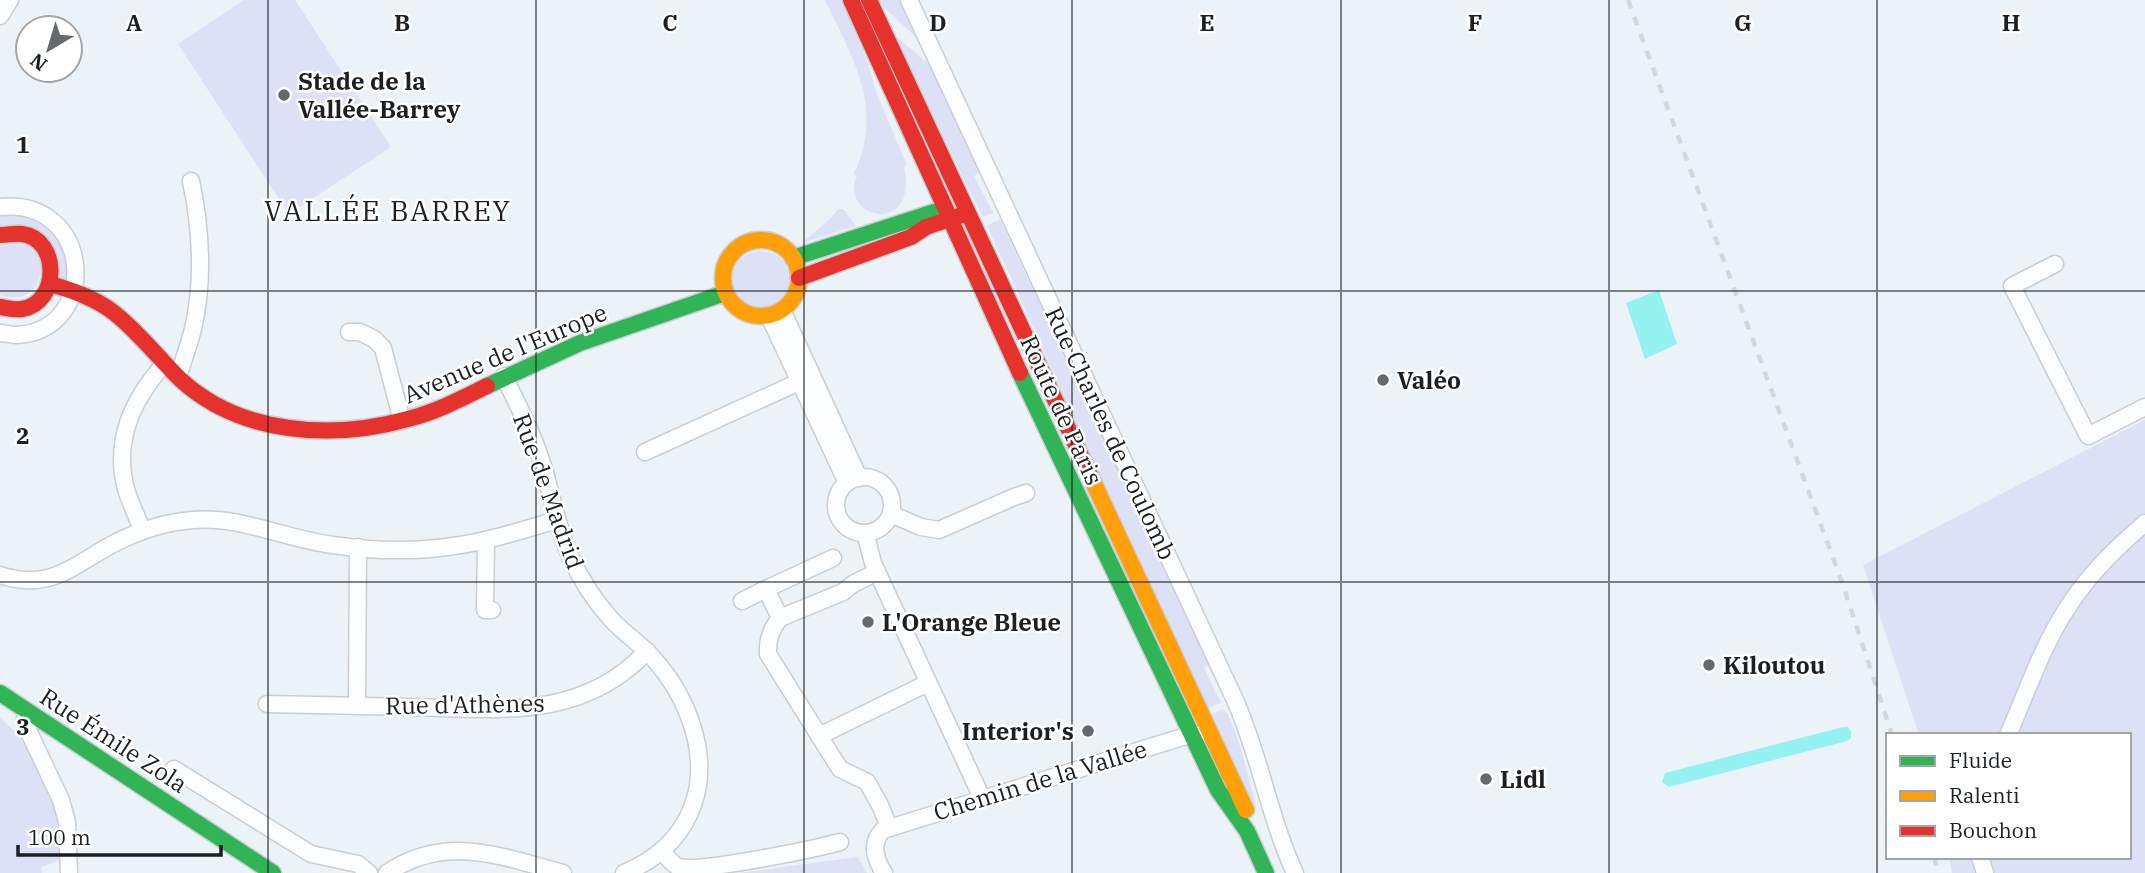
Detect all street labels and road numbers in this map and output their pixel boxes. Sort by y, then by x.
street label: Avenue de l'Europe [398,296,612,410]
street label: Rue Charles de Coulomb [1038,301,1184,565]
street label: Route de Paris [1013,330,1111,490]
street label: Rue de Madrid [506,409,592,573]
street label: Rue Émile Zola [34,680,194,800]
street label: Rue d'Athènes [385,687,545,721]
street label: Chemin de la Vallée [930,732,1150,828]

